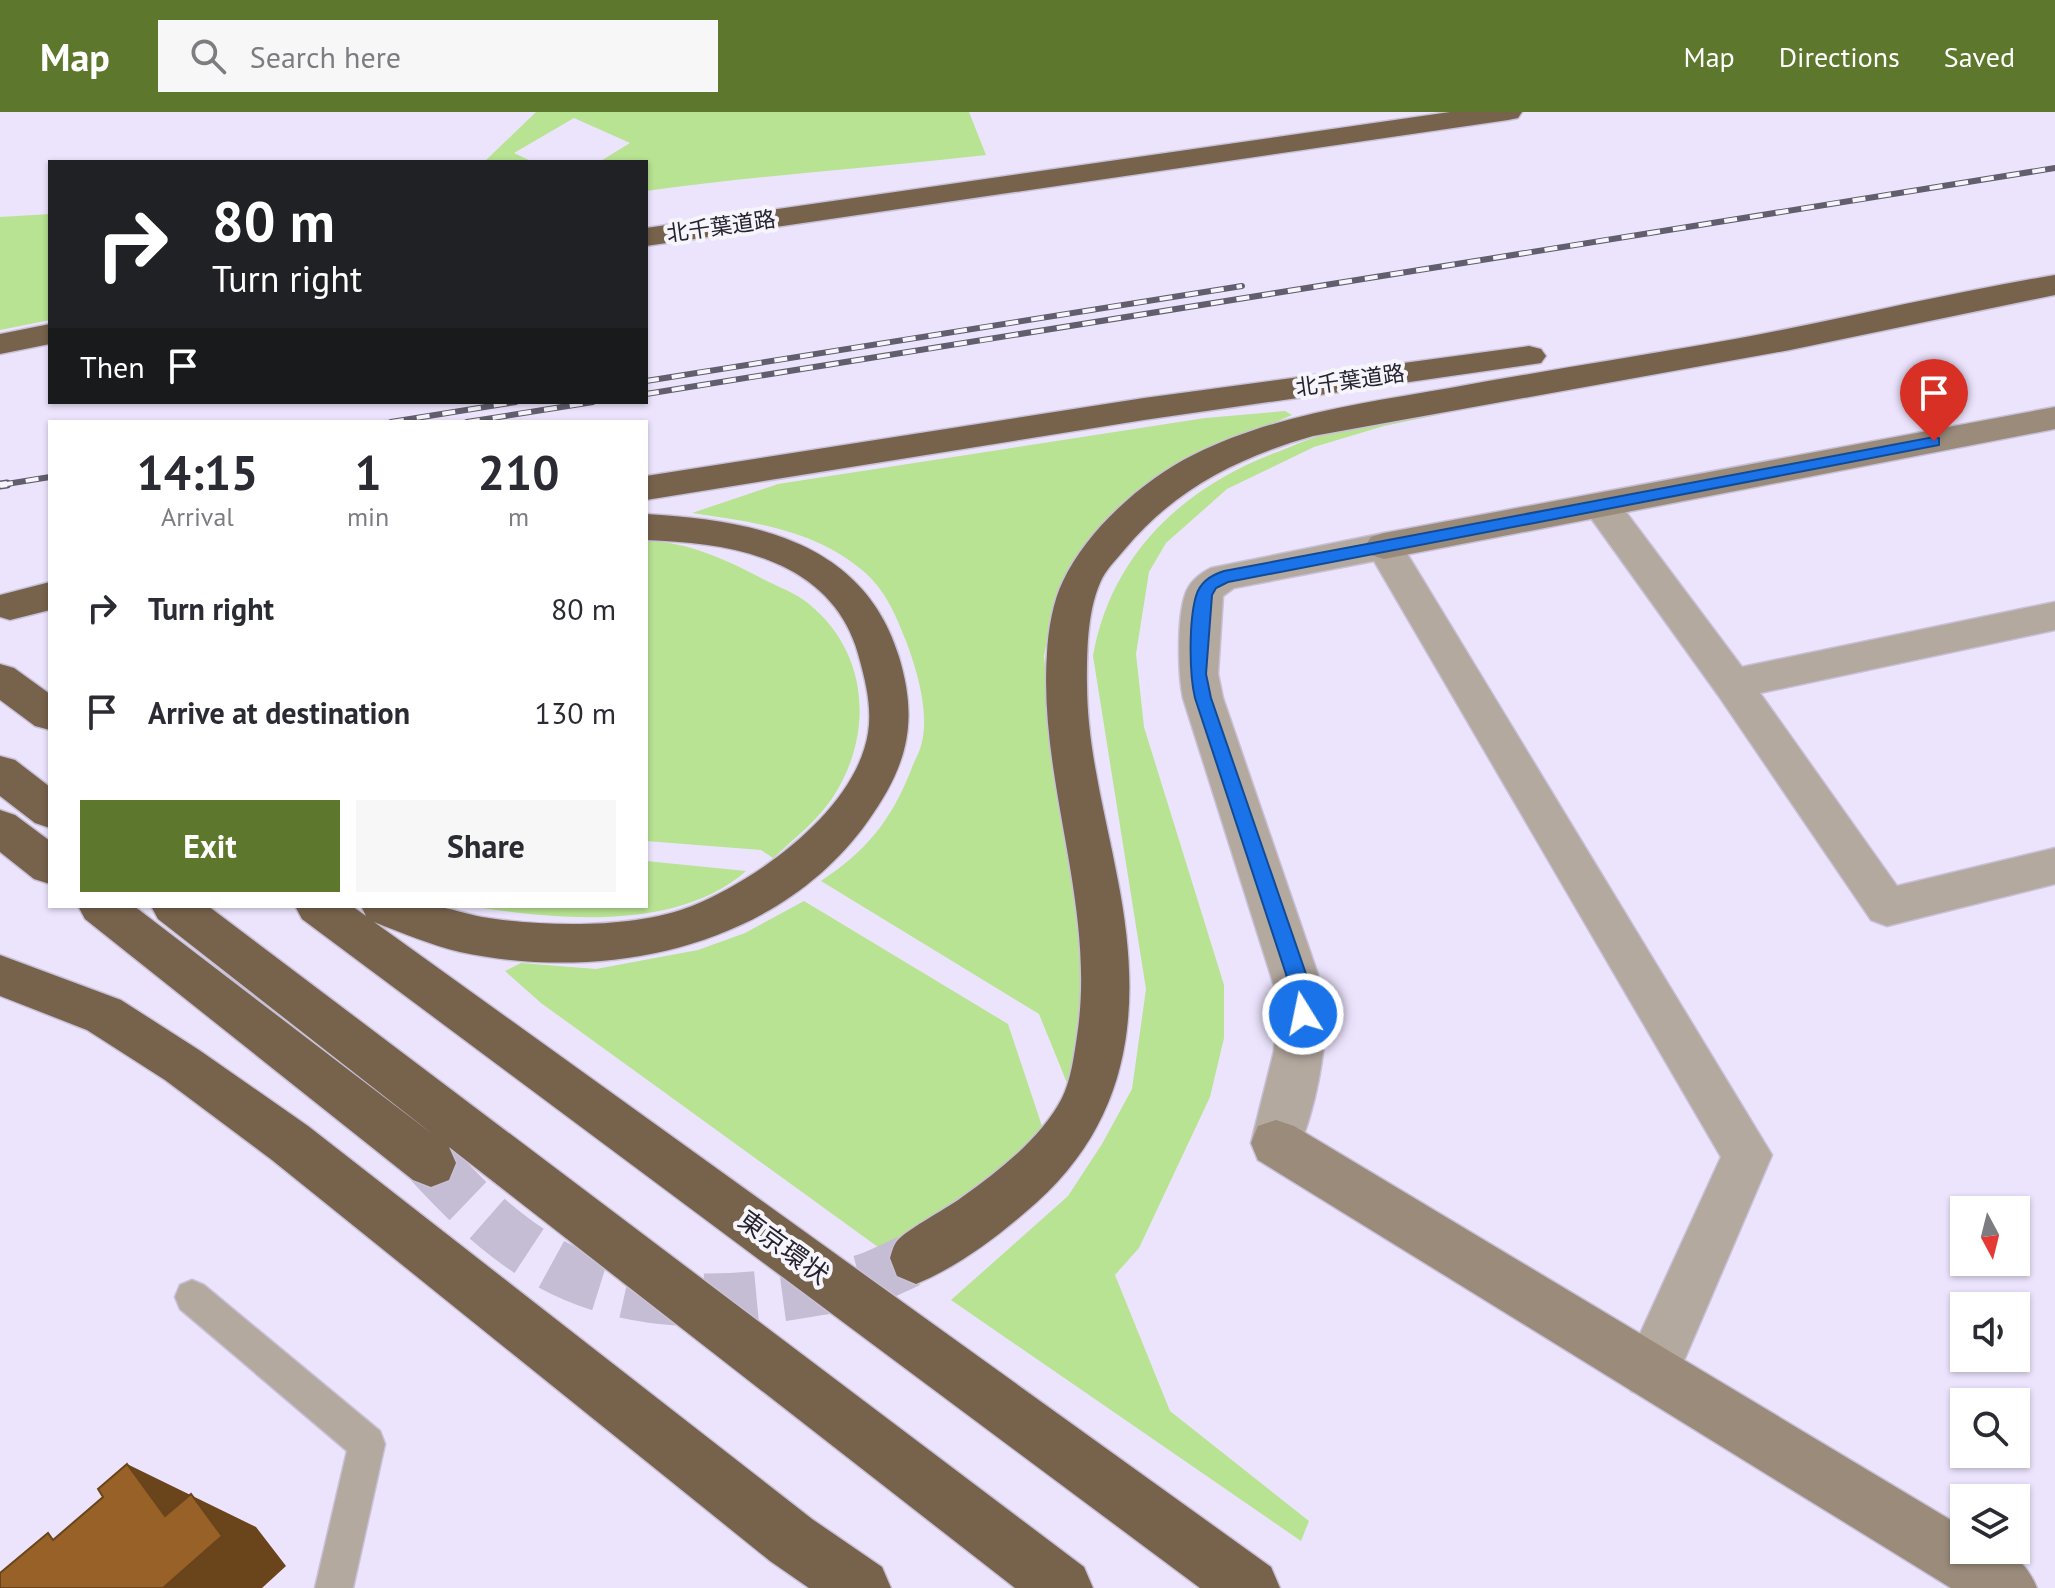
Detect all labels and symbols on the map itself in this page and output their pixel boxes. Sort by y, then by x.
street label: 北千葉道路 [665,204,777,248]
street label: 北千葉道路 [1294,358,1406,402]
pin [1900,359,1968,441]
position arrow [1261,972,1345,1056]
north arrow [1950,1196,2030,1276]
street label: 東京環状 [732,1203,836,1291]

